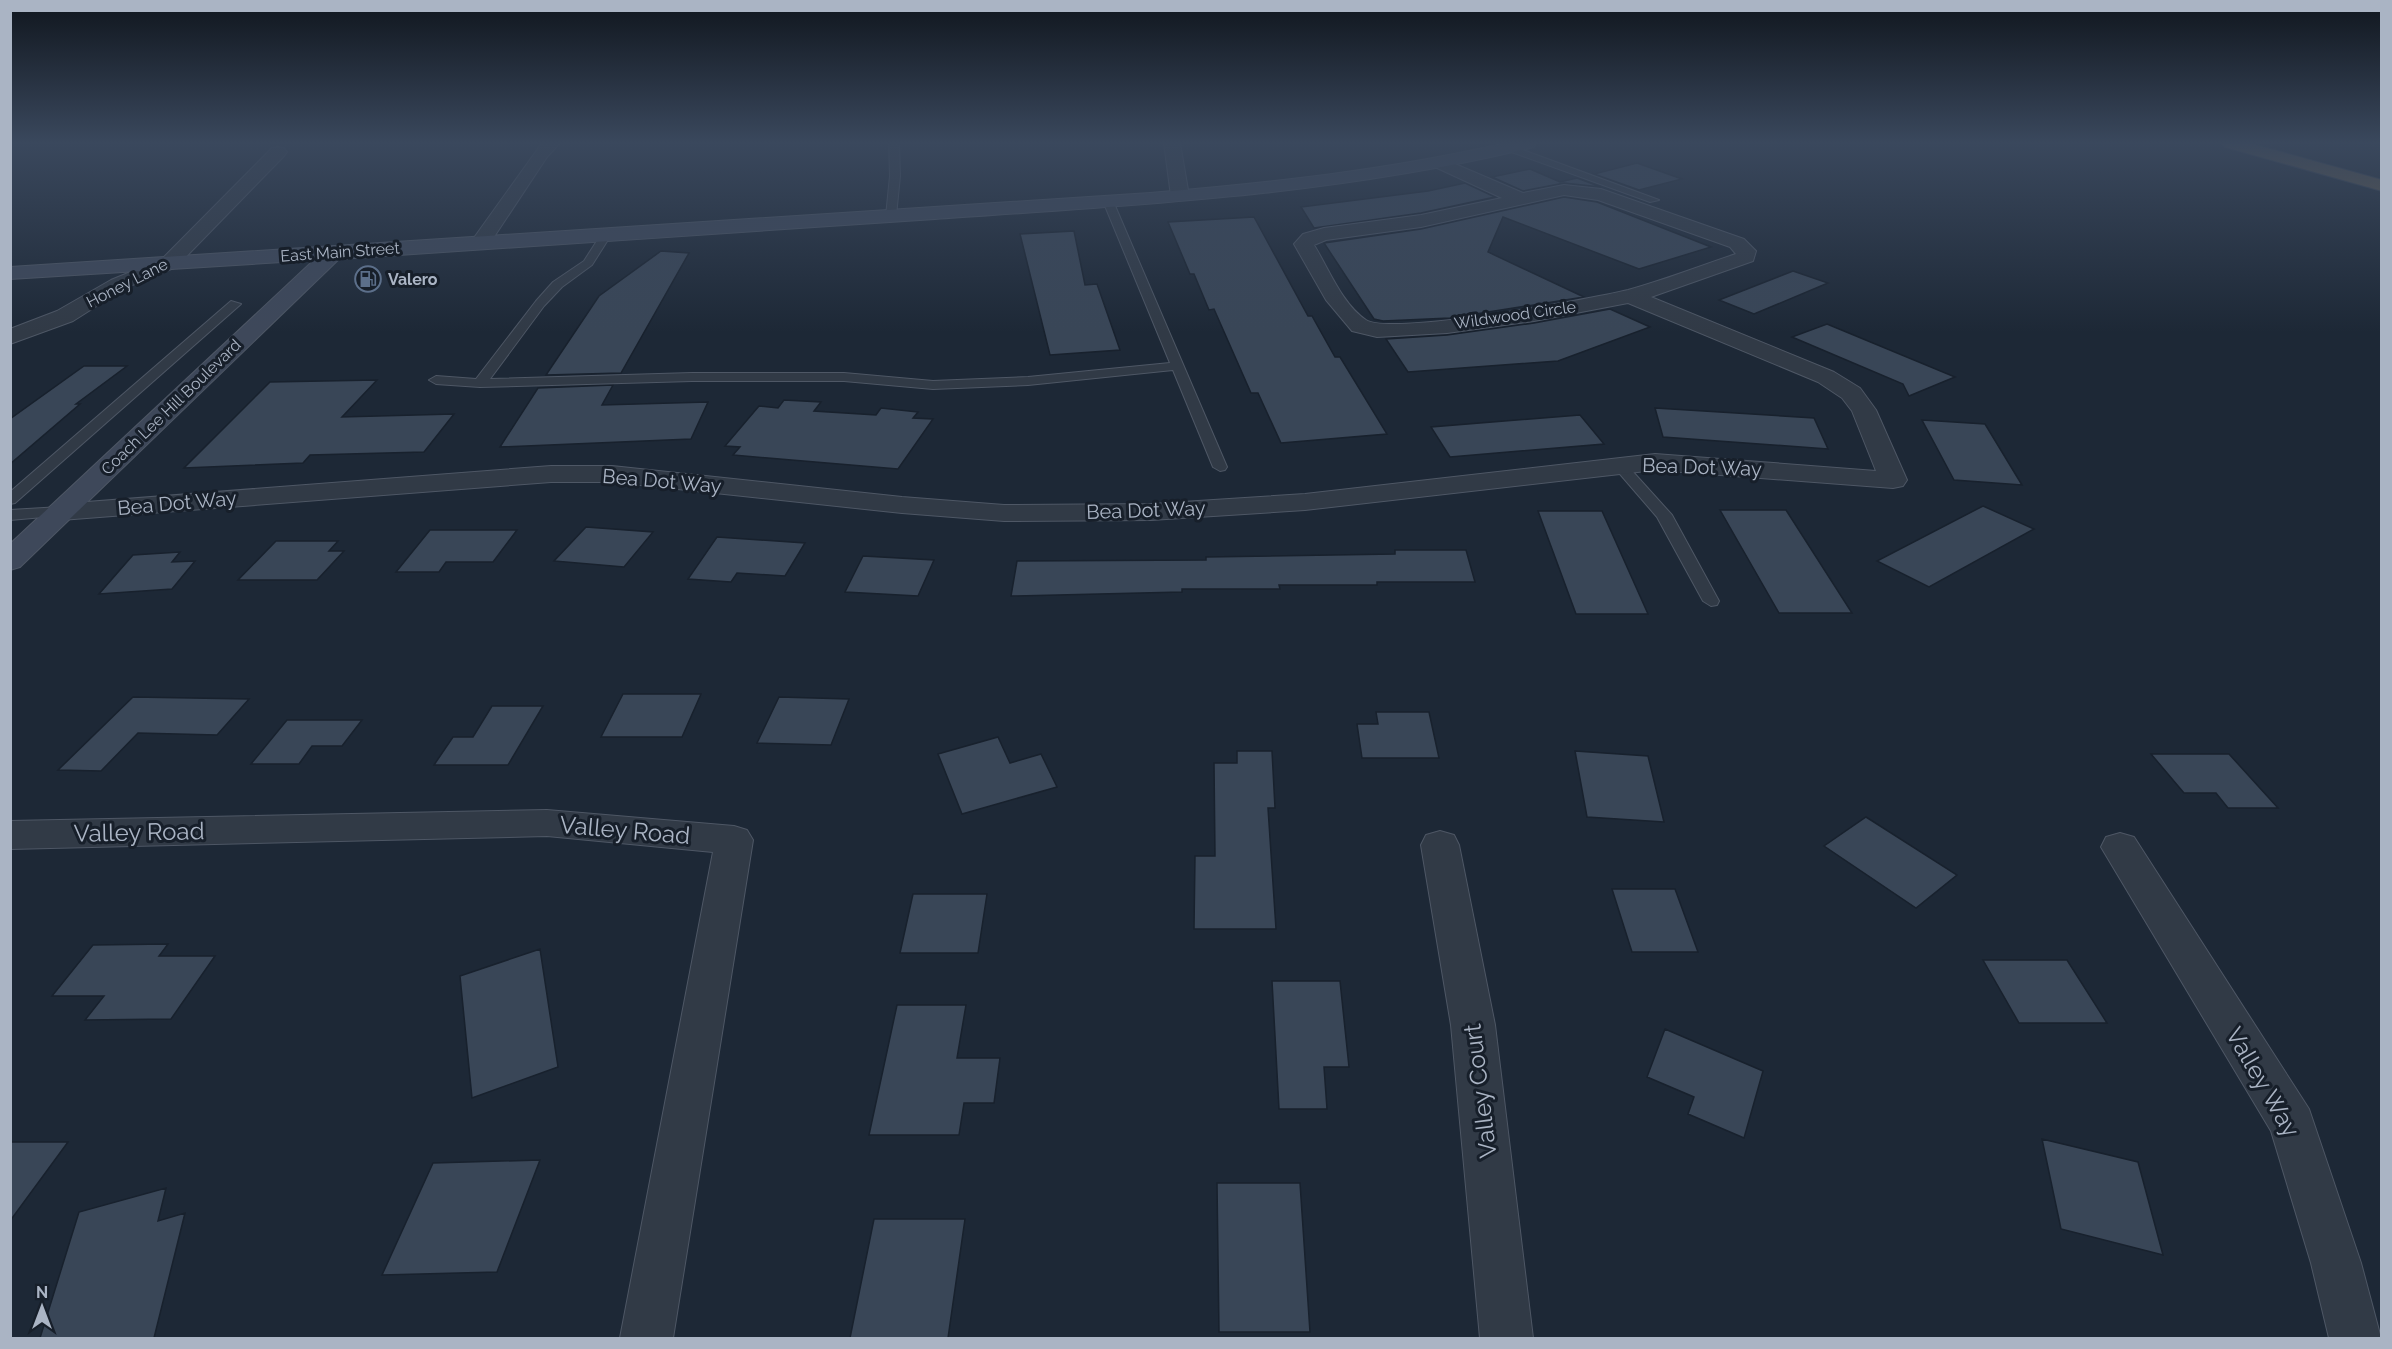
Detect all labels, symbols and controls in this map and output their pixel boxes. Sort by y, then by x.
street label: East Main Street [280,238,401,266]
street label: Honey Lane [83,254,171,312]
fuel station icon: Valero [353,264,383,294]
place label: Valero [388,270,438,289]
street label: Wildwood Circle [1453,297,1577,333]
street label: Coach Lee Hill Boulevard [97,335,245,479]
street label: Bea Dot Way [1642,453,1762,481]
street label: Bea Dot Way [601,464,723,498]
street label: Bea Dot Way [116,486,238,520]
street label: Bea Dot Way [1086,496,1206,524]
street label: Valley Road [559,810,691,850]
street label: Valley Road [73,816,205,848]
street label: Valley Court [1457,1022,1503,1160]
street label: Valley Way [2220,1022,2306,1142]
north arrow [12,1277,72,1337]
text: N [36,1283,48,1302]

